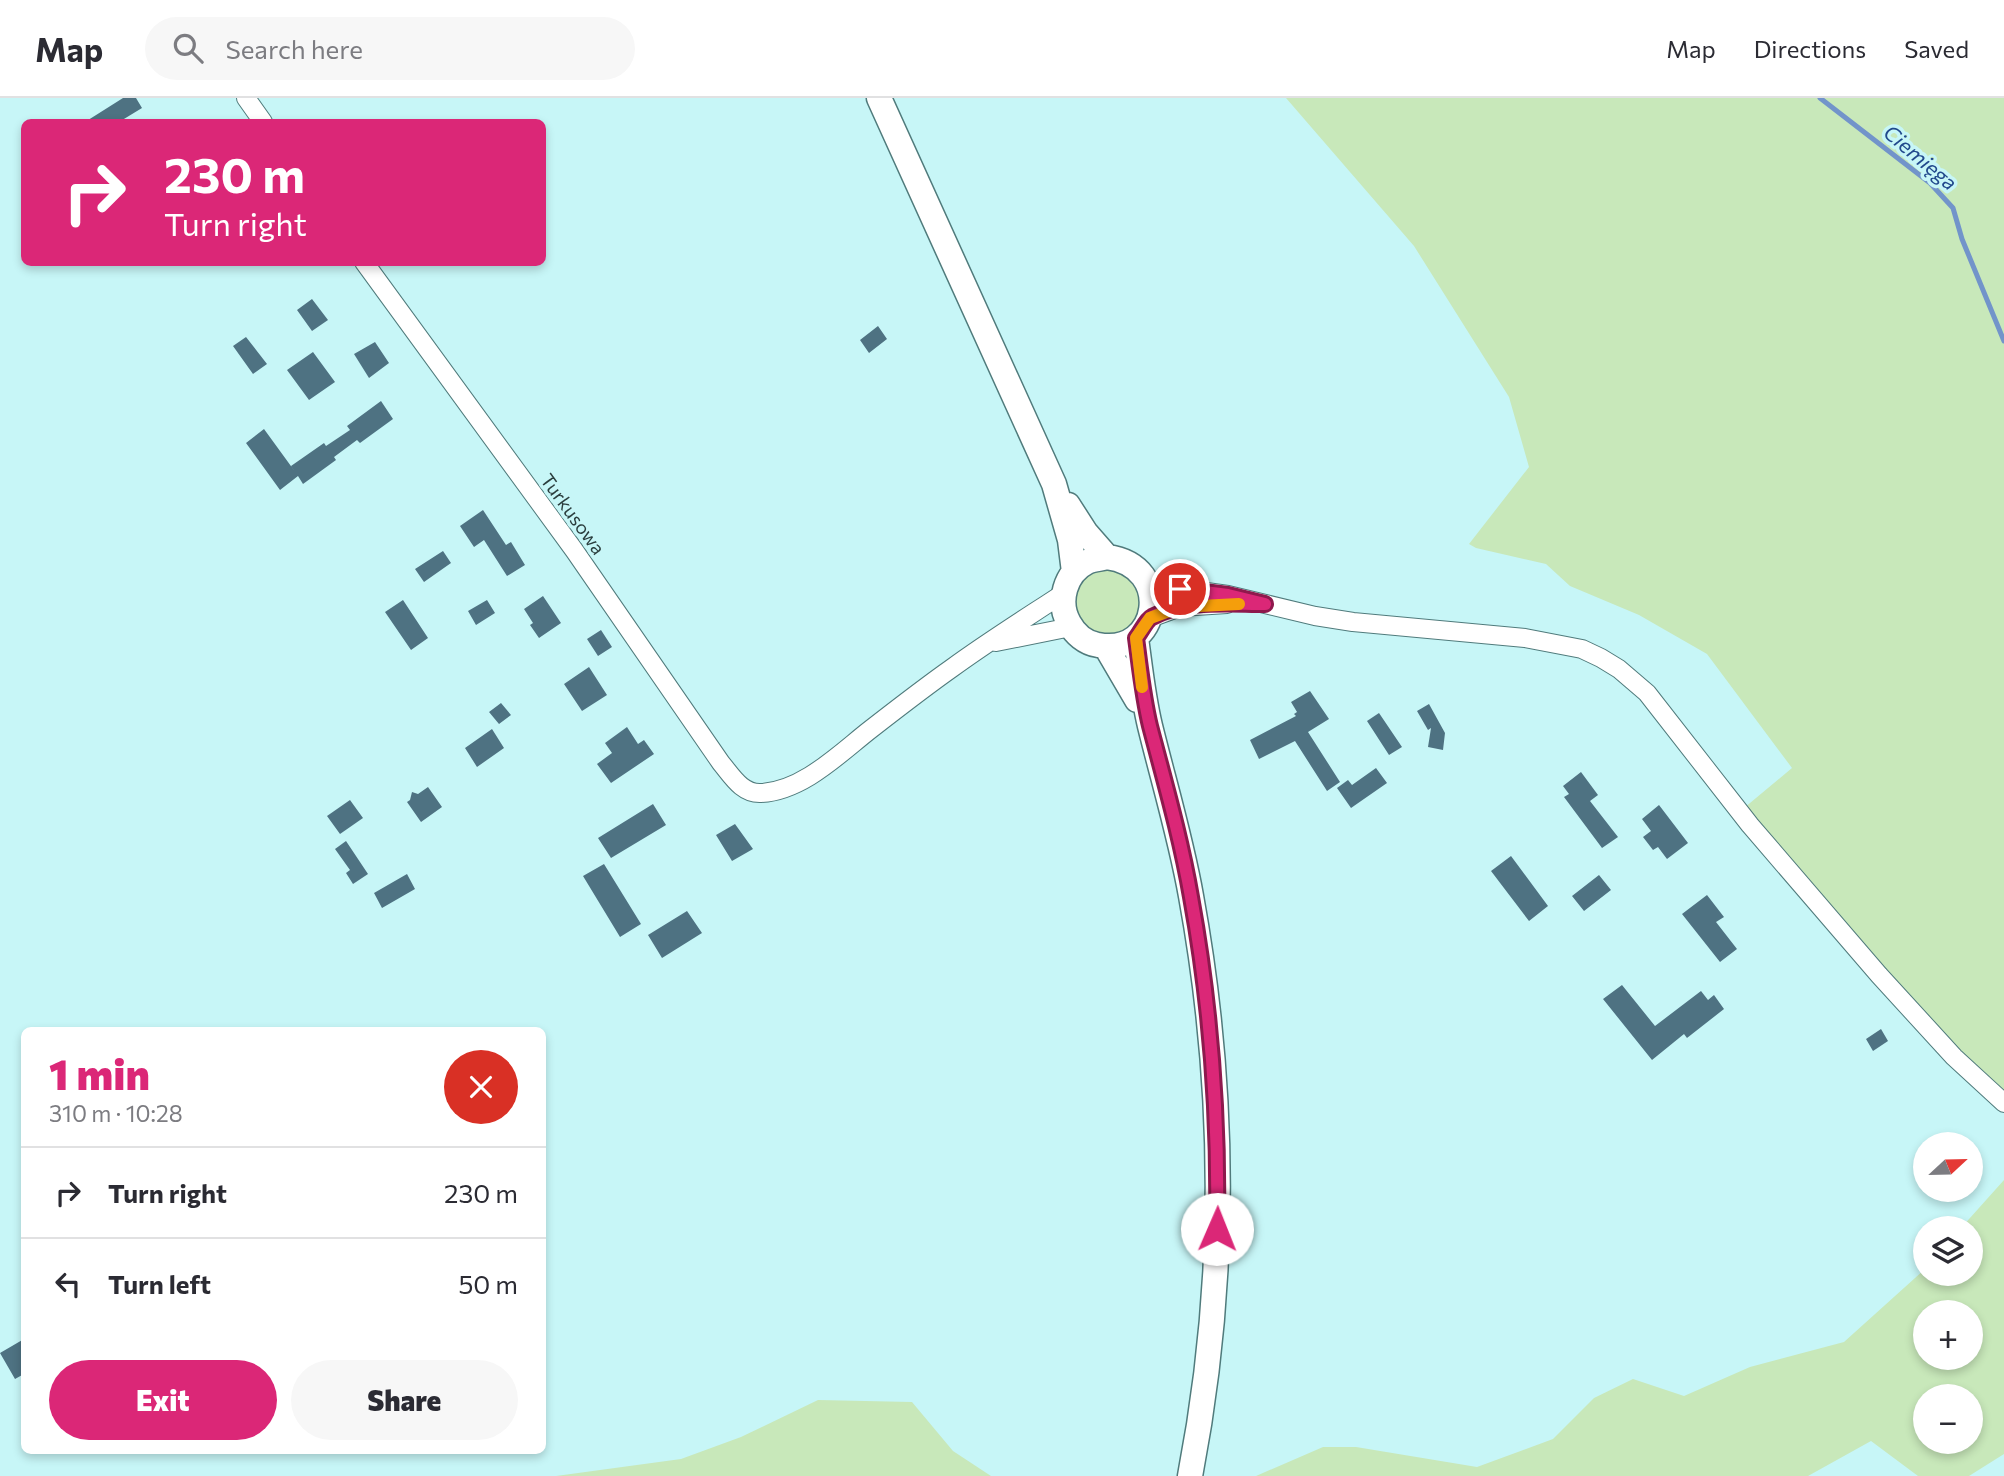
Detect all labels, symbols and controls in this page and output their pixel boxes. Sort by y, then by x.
search box [145,17,635,80]
text: Map [35,28,103,69]
icon: search [169,29,207,67]
text: Search here [225,33,363,64]
text: Map [1666,34,1716,63]
text: Directions [1754,34,1866,63]
text: Saved [1904,34,1969,63]
water label: Ciemięga [1879,119,1963,195]
text: 230 m [164,143,305,203]
icon: right [49,147,140,238]
text: Turn right [164,203,307,243]
street label: Turkusowa [536,469,610,559]
pin [1150,559,1210,619]
icon: arrive [1161,570,1199,608]
text: 1 min [49,1047,150,1099]
button: close [444,1050,518,1124]
text: 310 m · 10:28 [49,1099,183,1127]
north arrow [1913,1132,1983,1202]
map controls [1913,1132,1983,1454]
icon: right [49,1174,87,1212]
text: Turn right [108,1177,227,1208]
text: 230 m [444,1177,518,1208]
position arrow [1180,1192,1254,1266]
button: layers [1913,1216,1983,1286]
icon: left [49,1265,87,1303]
text: Turn left [108,1268,211,1299]
text: 50 m [458,1268,518,1299]
button: + [1913,1300,1983,1370]
button: Exit [49,1360,277,1440]
button: Share [291,1360,518,1440]
button: − [1913,1384,1983,1454]

